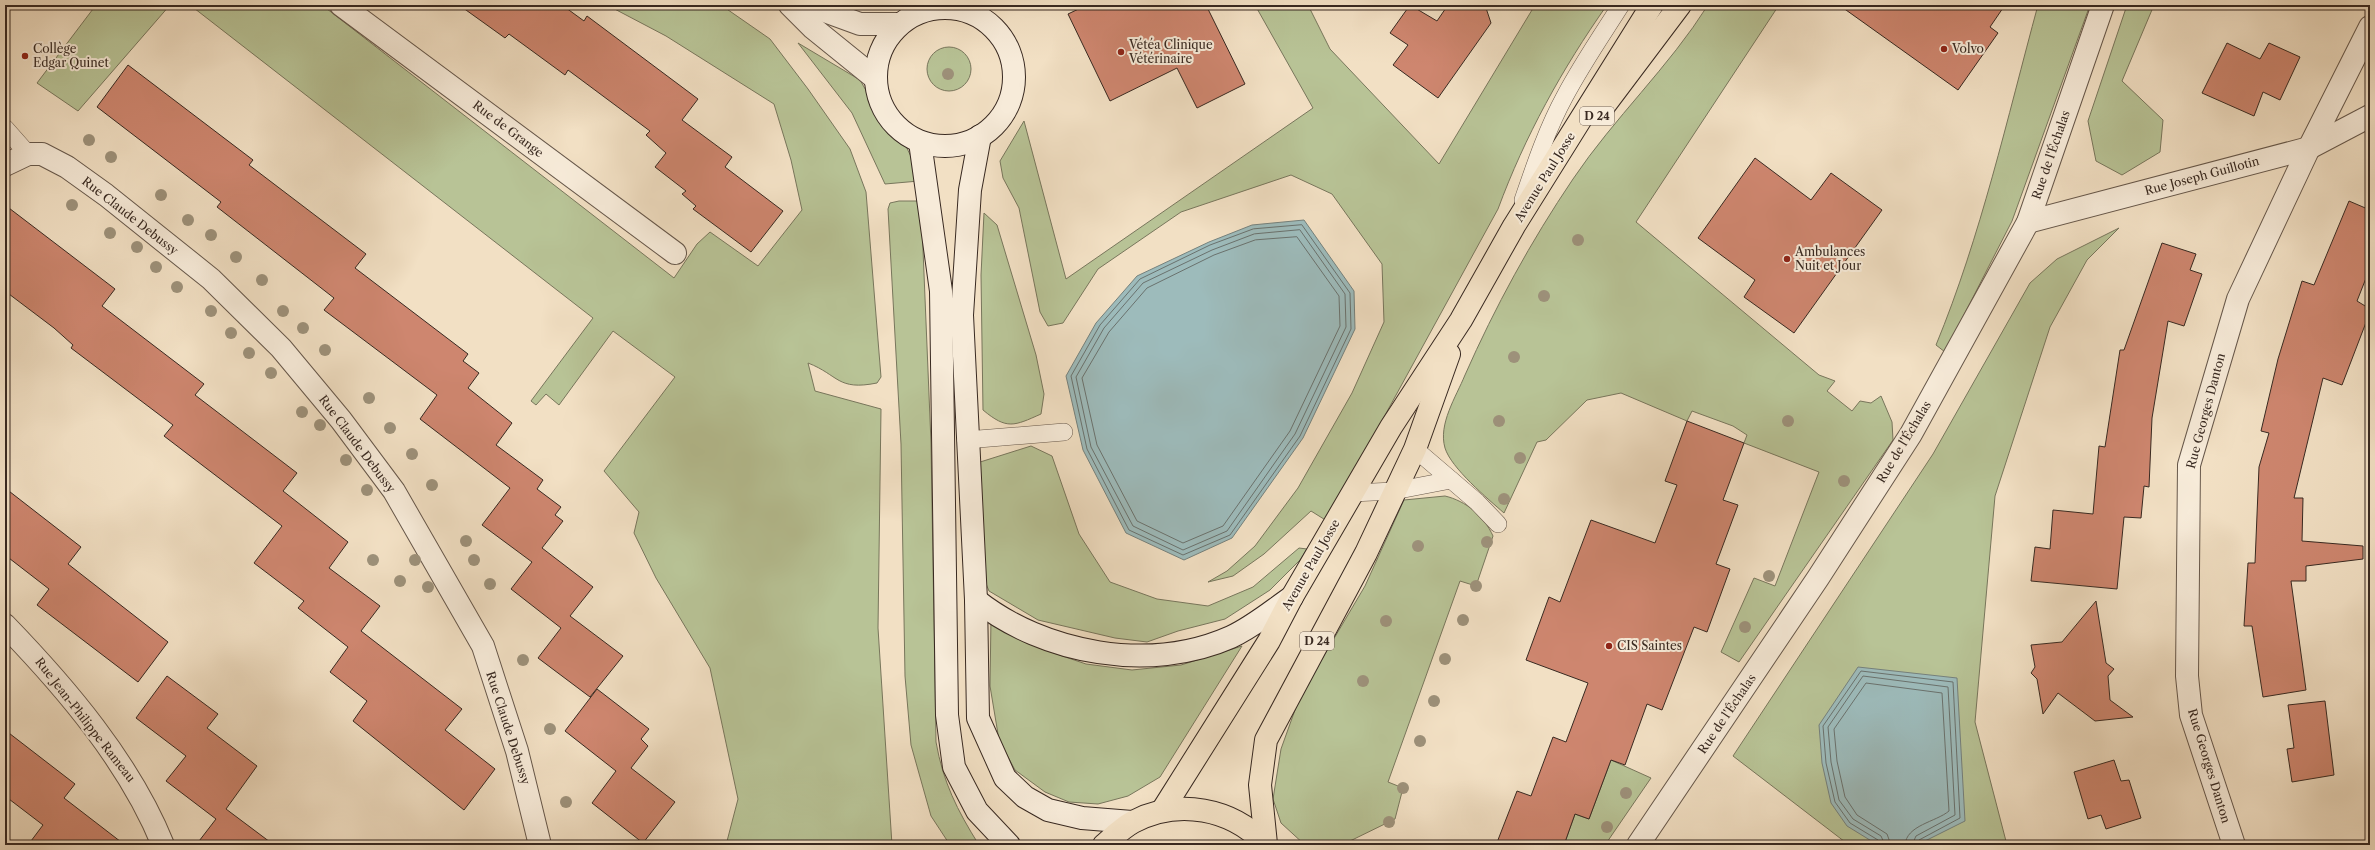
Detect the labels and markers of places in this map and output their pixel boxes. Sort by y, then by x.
place label: Vétéa Clinique Vétérinaire [1128,37,1213,66]
place label: Collège Edgar Quinet [33,41,109,70]
place label: Volvo [1951,41,1984,56]
marker: Volvo [1939,44,1949,54]
marker: Vétéa Clinique Vétérinaire [1116,47,1126,57]
marker: Collège Edgar Quinet [20,51,30,61]
place label: Ambulances Nuit et Jour [1794,244,1865,273]
marker: Ambulances Nuit et Jour [1782,254,1792,264]
place label: CIS Saintes [1617,638,1682,653]
marker: CIS Saintes [1604,641,1614,651]

